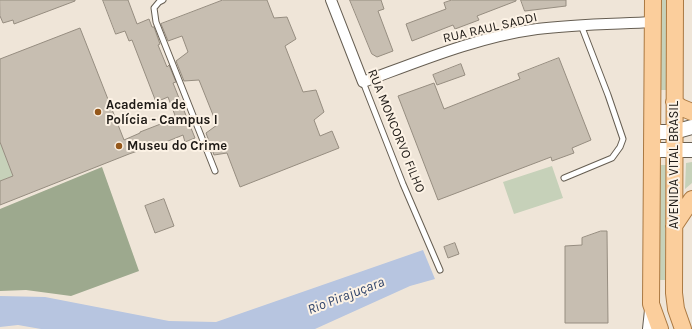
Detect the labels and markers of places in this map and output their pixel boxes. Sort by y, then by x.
place label: Academia de Polícia - Campus I [106,97,218,128]
marker: Academia de Polícia - Campus I [93,107,103,117]
place label: Museu do Crime [127,138,227,154]
marker: Museu do Crime [114,141,124,151]

